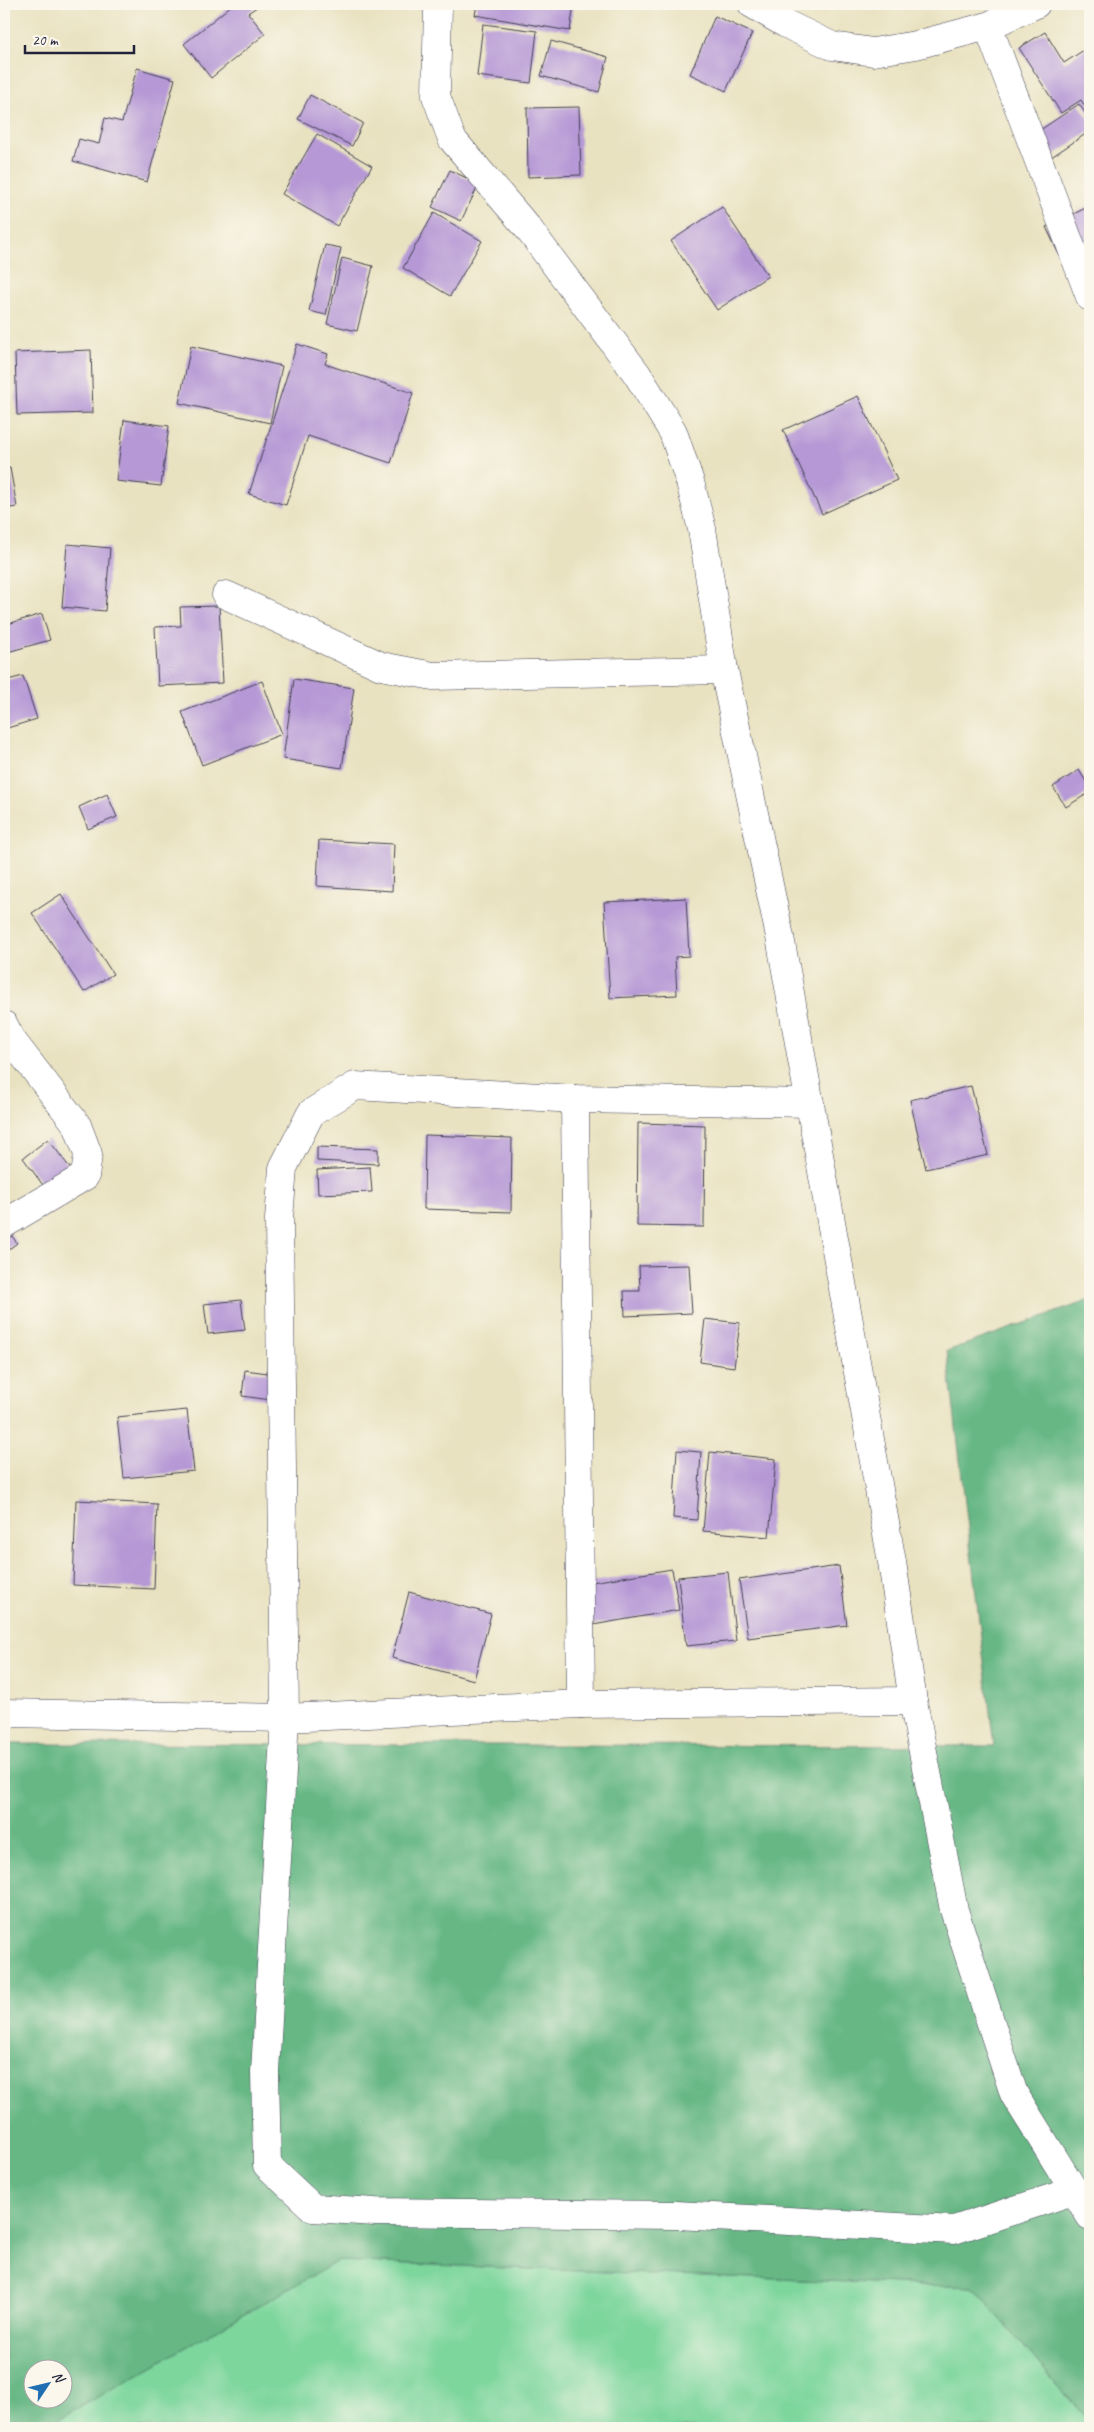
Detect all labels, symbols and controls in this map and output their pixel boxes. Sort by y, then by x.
scale bar [25,22,134,54]
text: 20 m [32,31,59,50]
north arrow [22,2360,72,2410]
text: N [49,2368,69,2387]

